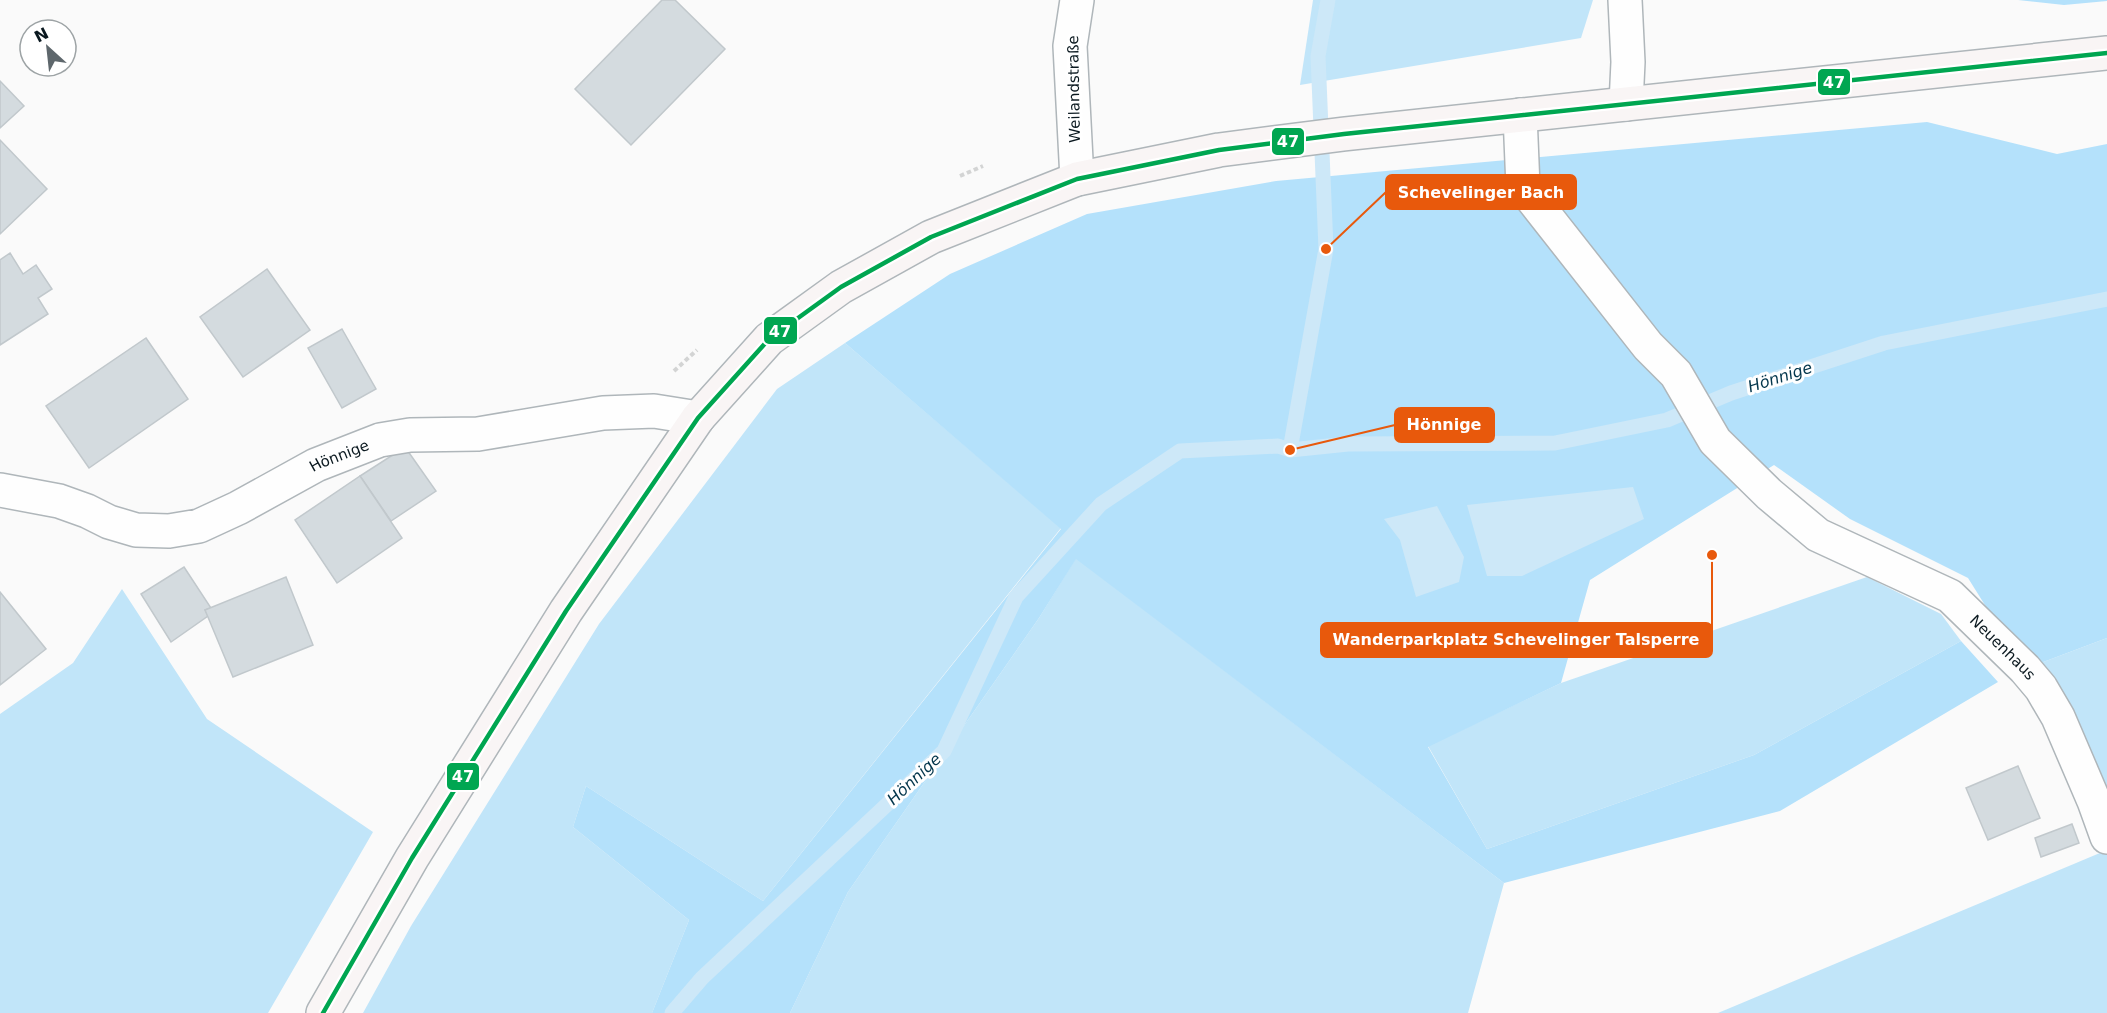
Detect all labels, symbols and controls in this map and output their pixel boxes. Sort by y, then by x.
north arrow [18,18,78,78]
text: N [31,24,52,47]
street label: Weilandstraße [1064,35,1084,143]
line badge: 47 [1817,68,1851,96]
text: 47 [1823,73,1845,92]
line badge: 47 [1271,127,1305,156]
text: 47 [1277,132,1299,151]
callout: Schevelinger Bach [1386,175,1576,209]
text: Schevelinger Bach [1398,183,1564,202]
line badge: 47 [763,316,798,345]
text: 47 [769,322,791,341]
water label: Hönnige [1745,358,1815,396]
callout: Hönnige [1395,408,1494,442]
text: Hönnige [1407,415,1482,434]
street label: Hönnige [306,436,372,476]
street label: Neuenhaus [1966,611,2039,684]
callout: Wanderparkplatz Schevelinger Talsperre [1321,623,1712,657]
text: Wanderparkplatz Schevelinger Talsperre [1333,630,1700,649]
water label: Hönnige [883,749,945,809]
line badge: 47 [446,762,480,791]
text: 47 [452,767,474,786]

